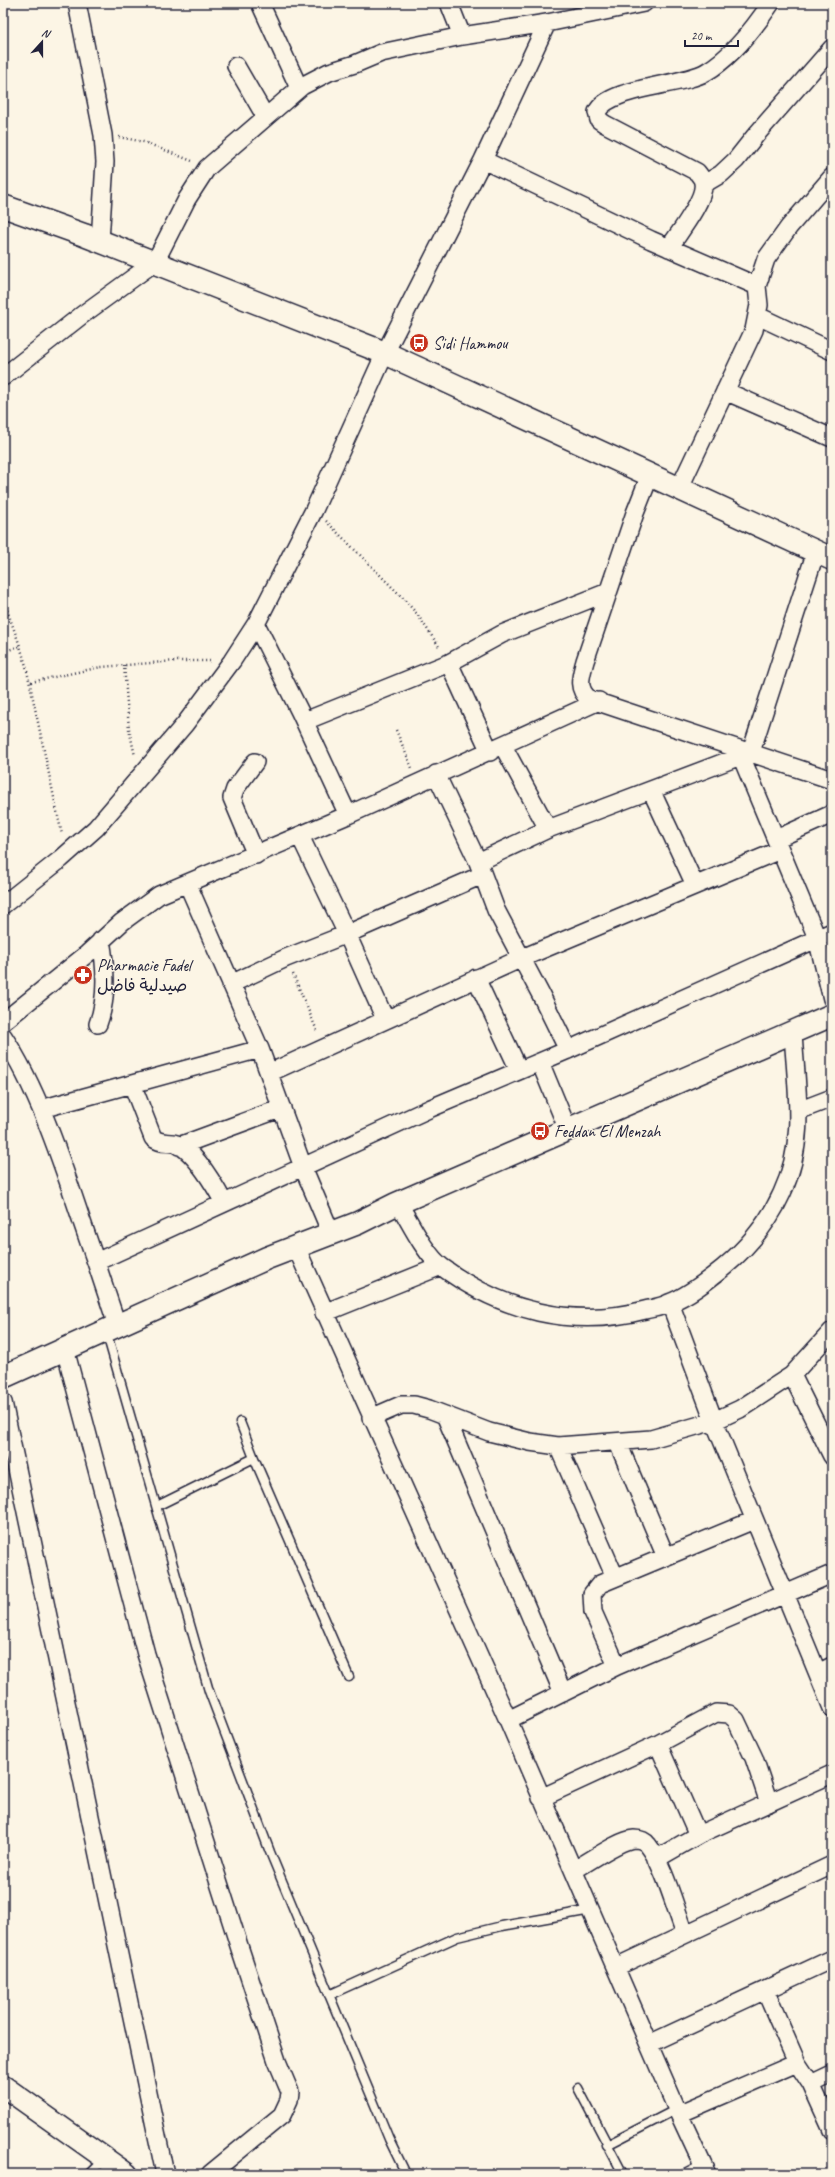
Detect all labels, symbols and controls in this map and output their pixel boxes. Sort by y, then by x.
north arrow [22,22,62,62]
scale bar [685,22,738,48]
text: N [40,25,53,41]
text: 20 m [691,28,713,44]
bus stop icon: Sidi Hammou [408,332,430,354]
place label: Sidi Hammou [433,333,509,354]
place label: Pharmacie Fadel صيدلية فاضل [97,955,194,996]
pharmacy icon: Pharmacie Fadel صيدلية فاضل [72,964,94,986]
bus stop icon: Feddan El Menzah [529,1120,551,1142]
place label: Feddan El Menzah [554,1121,661,1142]

